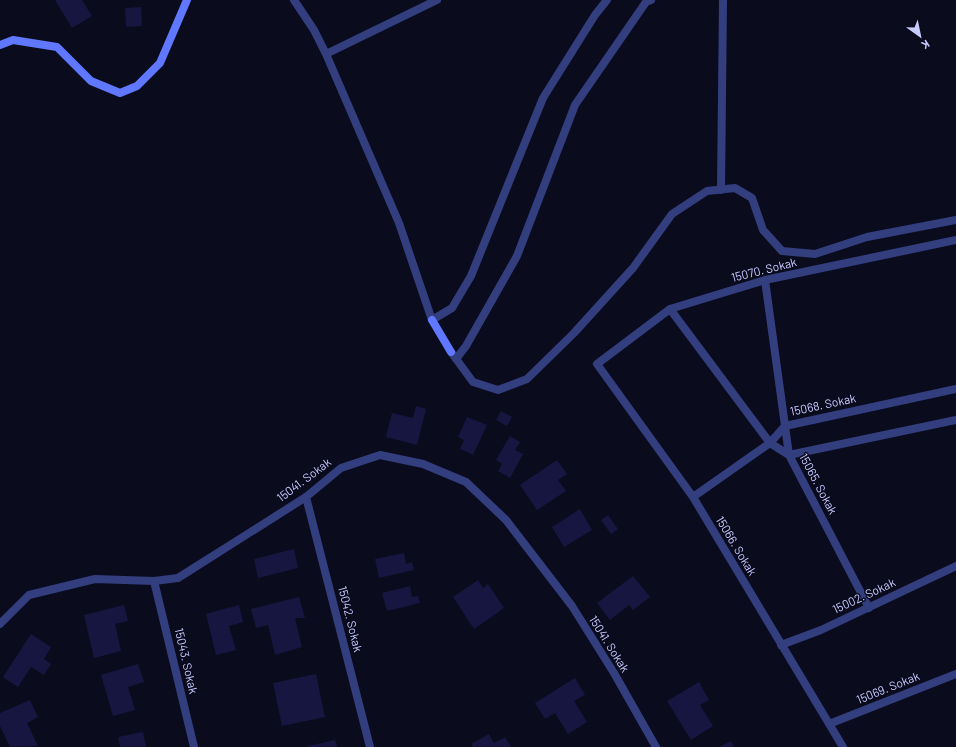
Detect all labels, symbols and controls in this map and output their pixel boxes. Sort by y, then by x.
north arrow [900,16,940,56]
text: K [919,37,932,52]
street label: 15070. Sokak [730,254,798,284]
street label: 15068. Sokak [789,390,857,418]
street label: 15065. Sokak [797,451,841,516]
street label: 15041. Sokak [274,454,333,504]
street label: 15066. Sokak [714,513,760,578]
street label: 15002. Sokak [830,574,897,616]
street label: 15042. Sokak [336,584,366,653]
street label: 15041. Sokak [587,613,633,674]
street label: 15043. Sokak [173,626,201,695]
street label: 15069. Sokak [854,668,921,706]

